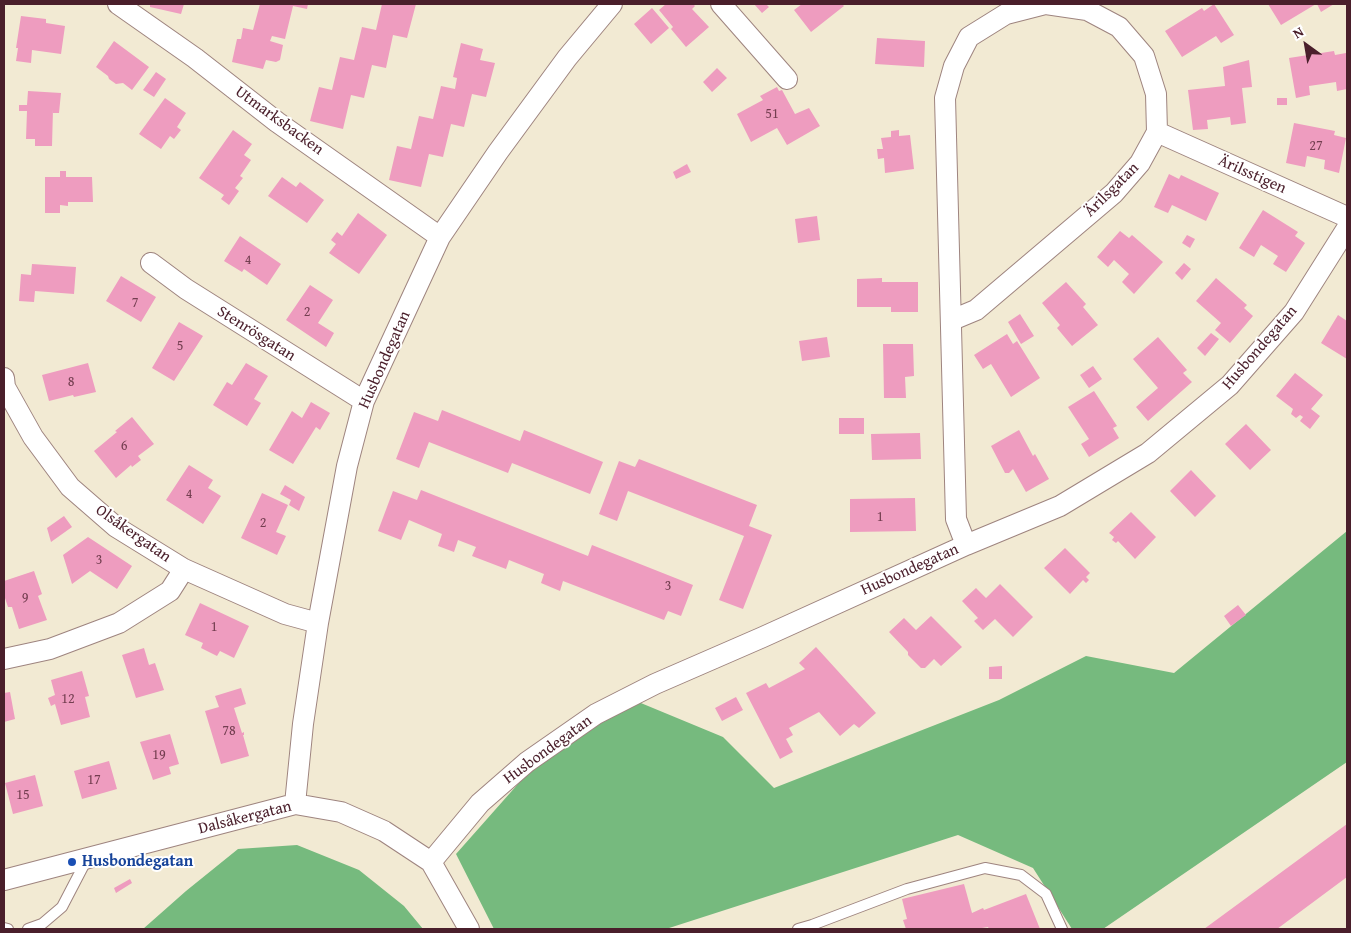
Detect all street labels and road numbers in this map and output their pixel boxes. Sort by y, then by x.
street label: Utmarksbacken [231,82,327,160]
street label: Ärilsstigen [1215,151,1289,199]
street label: Ärilsgatan [1081,159,1143,221]
street label: Stenrösgatan [213,302,299,366]
street label: Husbondegatan [1218,302,1302,394]
street label: Husbondegatan [355,308,415,412]
street label: Olsåkergatan [92,501,174,567]
street label: Husbondegatan [858,540,962,600]
street label: Husbondegatan [500,711,596,789]
street label: Dalsåkergatan [196,797,294,839]

